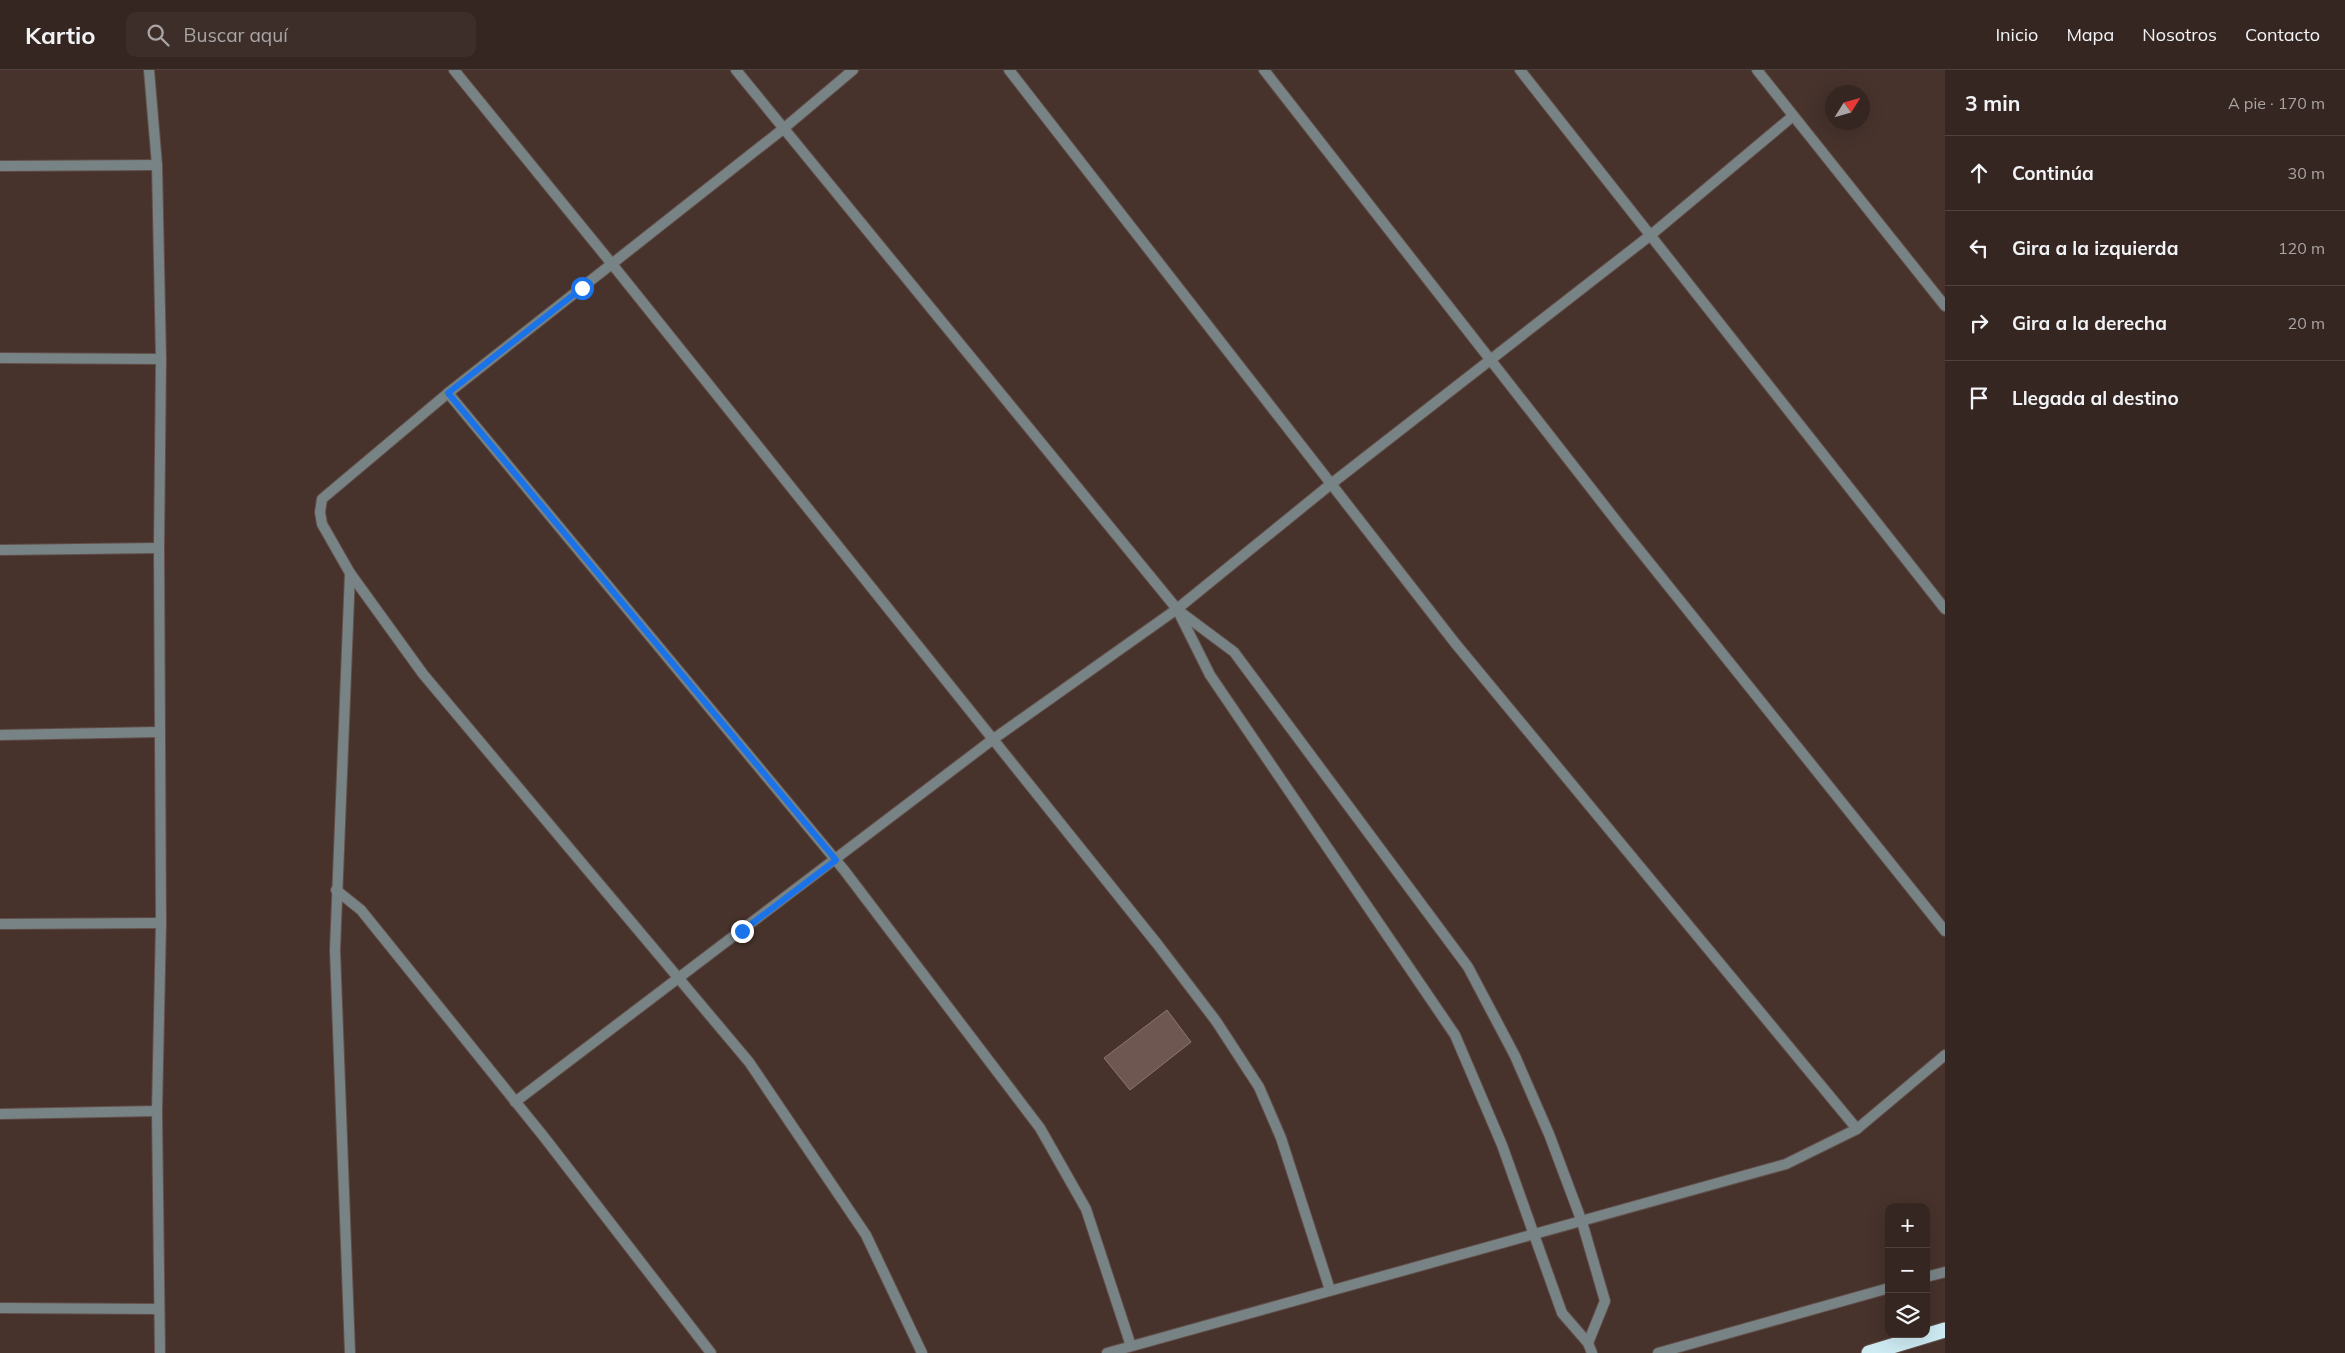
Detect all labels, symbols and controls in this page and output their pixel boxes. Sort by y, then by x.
search box [126,12,476,57]
text: Kartio [25,20,96,50]
icon: search [144,21,172,49]
text: Buscar aquí [184,23,288,47]
text: Inicio [1995,23,2038,46]
text: Mapa [2066,23,2114,46]
text: Nosotros [2142,23,2217,46]
text: Contacto [2245,23,2320,46]
north arrow [1825,85,1870,130]
text: 3 min [1965,90,2020,116]
text: A pie · 170 m [2228,93,2325,113]
icon: ahead [1965,159,1993,187]
text: Continúa [2012,161,2094,185]
text: 30 m [2288,163,2325,183]
icon: left [1965,234,1993,262]
text: Gira a la izquierda [2012,236,2178,260]
text: 120 m [2278,238,2325,258]
route start [571,277,594,300]
icon: right [1965,309,1993,337]
text: Gira a la derecha [2012,311,2167,335]
text: 20 m [2288,313,2325,333]
icon: arrive [1965,384,1993,412]
text: Llegada al destino [2012,386,2179,410]
route end [731,920,754,943]
map controls [1885,1203,1930,1338]
button: + [1885,1203,1930,1248]
button: − [1885,1248,1930,1293]
button: layers [1885,1293,1930,1338]

